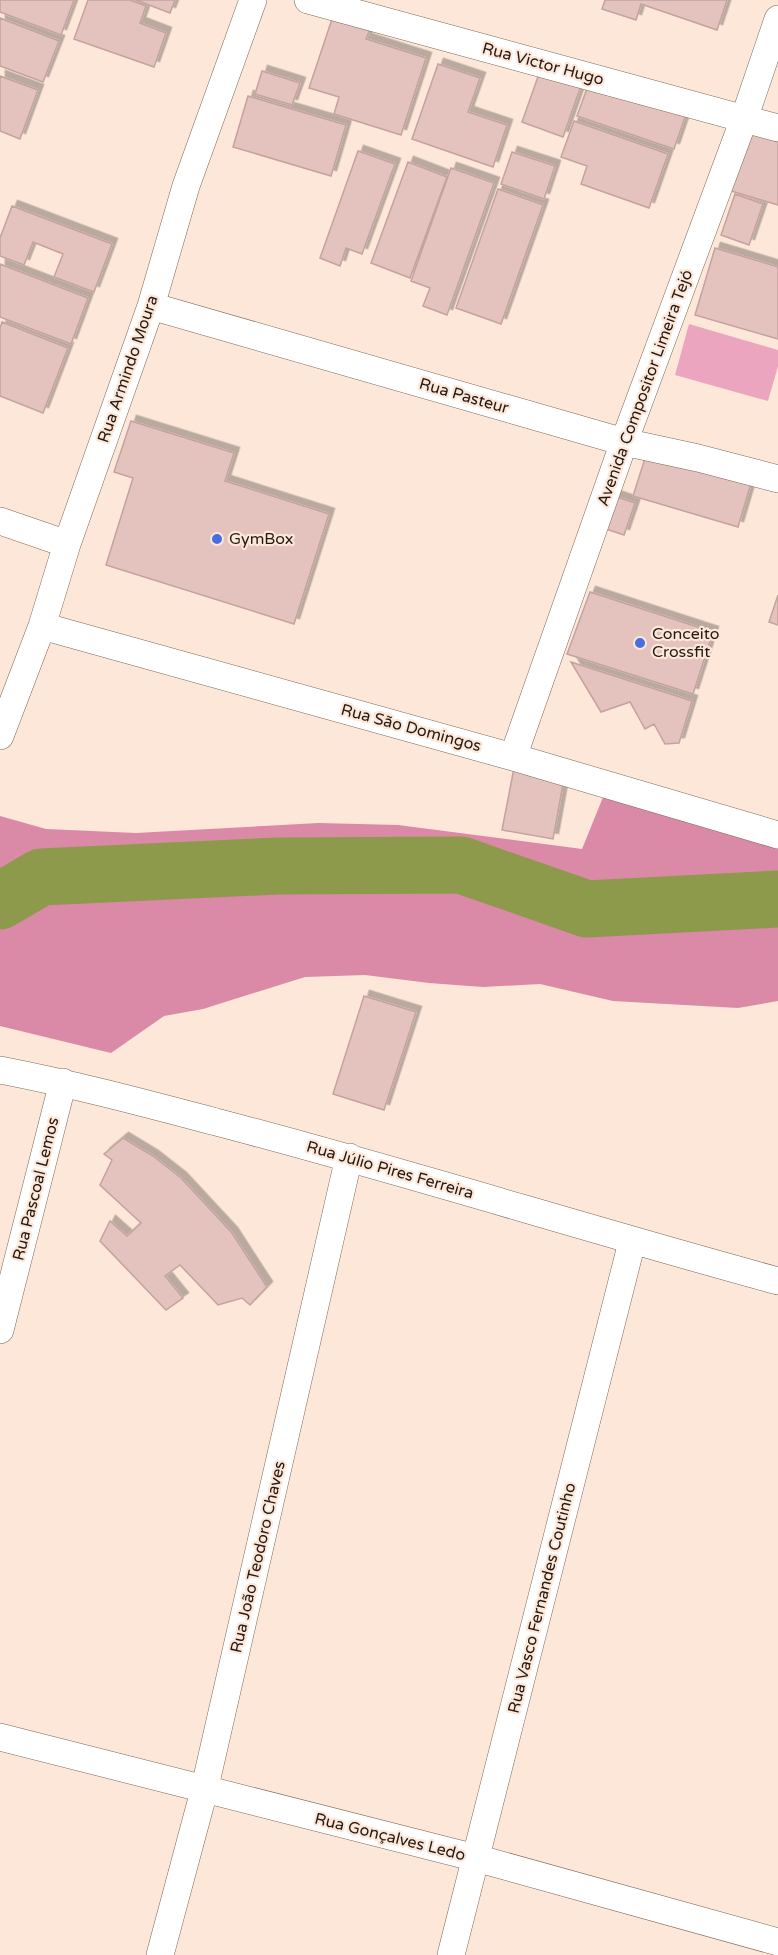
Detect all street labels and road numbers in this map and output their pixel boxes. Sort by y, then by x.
street label: Rua Victor Hugo [480,38,606,90]
street label: Avenida Compositor Limeira Tejó [593,267,697,509]
street label: Rua Armindo Moura [93,293,163,445]
street label: Rua Pasteur [417,374,512,419]
street label: Rua São Domingos [339,700,483,756]
street label: Rua Pascoal Lemos [9,1115,63,1263]
street label: Rua Júlio Pires Ferreira [304,1137,476,1203]
street label: Rua João Teodoro Chaves [226,1459,290,1655]
street label: Rua Vasco Fernandes Coutinho [504,1481,580,1715]
street label: Rua Gonçalves Ledo [313,1809,467,1865]

